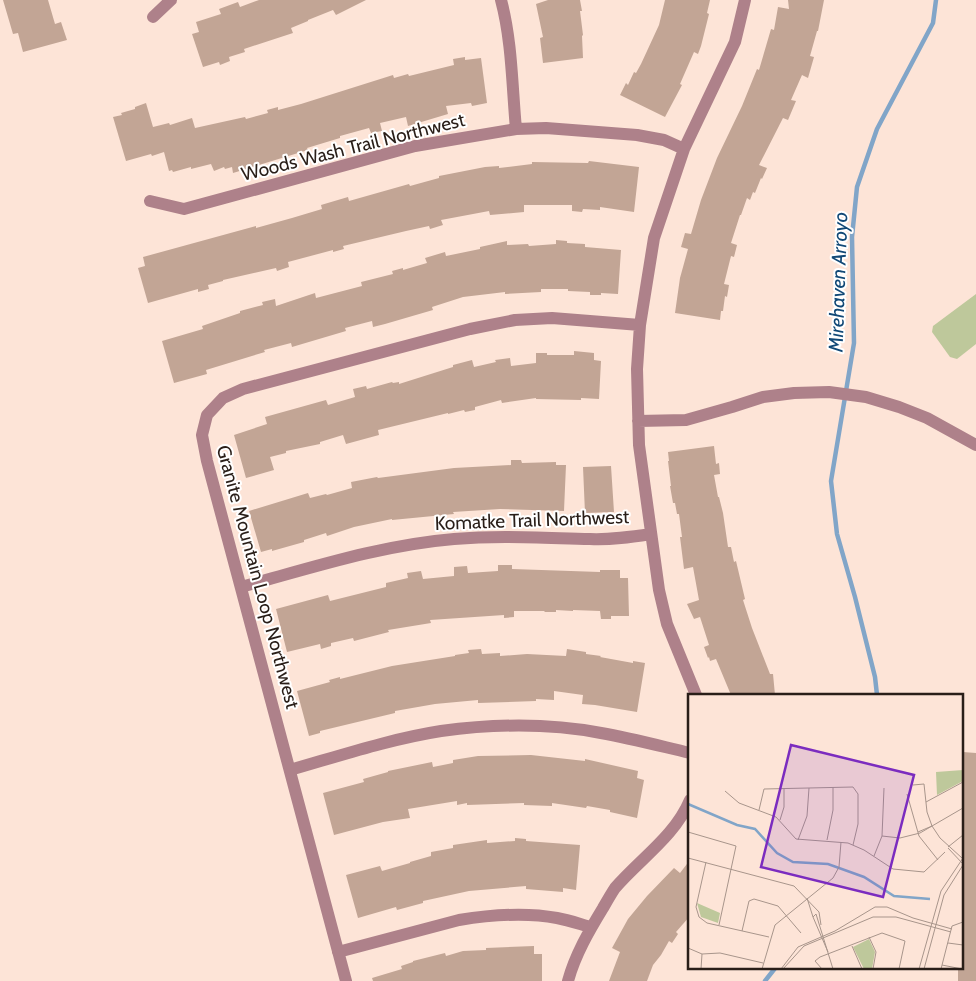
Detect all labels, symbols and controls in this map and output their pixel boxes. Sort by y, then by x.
street label: Woods Wash Trail Northwest [239,108,468,186]
water label: Mirehaven Arroyo [824,212,852,353]
street label: Granite Mountain Loop Northwest [212,443,304,712]
street label: Komatke Trail Northwest [434,505,630,535]
inset map [688,694,964,968]

